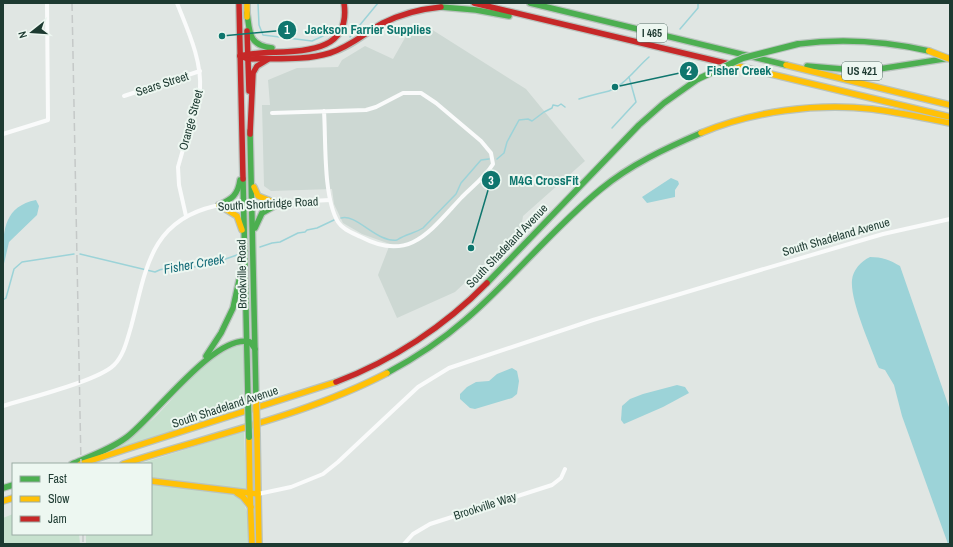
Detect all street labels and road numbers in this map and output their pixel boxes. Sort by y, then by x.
road number: I 465 [637,24,667,42]
road number: US 421 [842,62,882,80]
street label: Sears Street [134,68,191,100]
street label: Orange Street [175,88,207,152]
street label: South Shortridge Road [217,193,319,215]
street label: South Shadeland Avenue [463,201,551,291]
street label: South Shadeland Avenue [780,214,892,260]
street label: Brookville Road [233,239,251,309]
street label: South Shadeland Avenue [170,382,280,432]
street label: Brookville Way [451,488,519,524]

